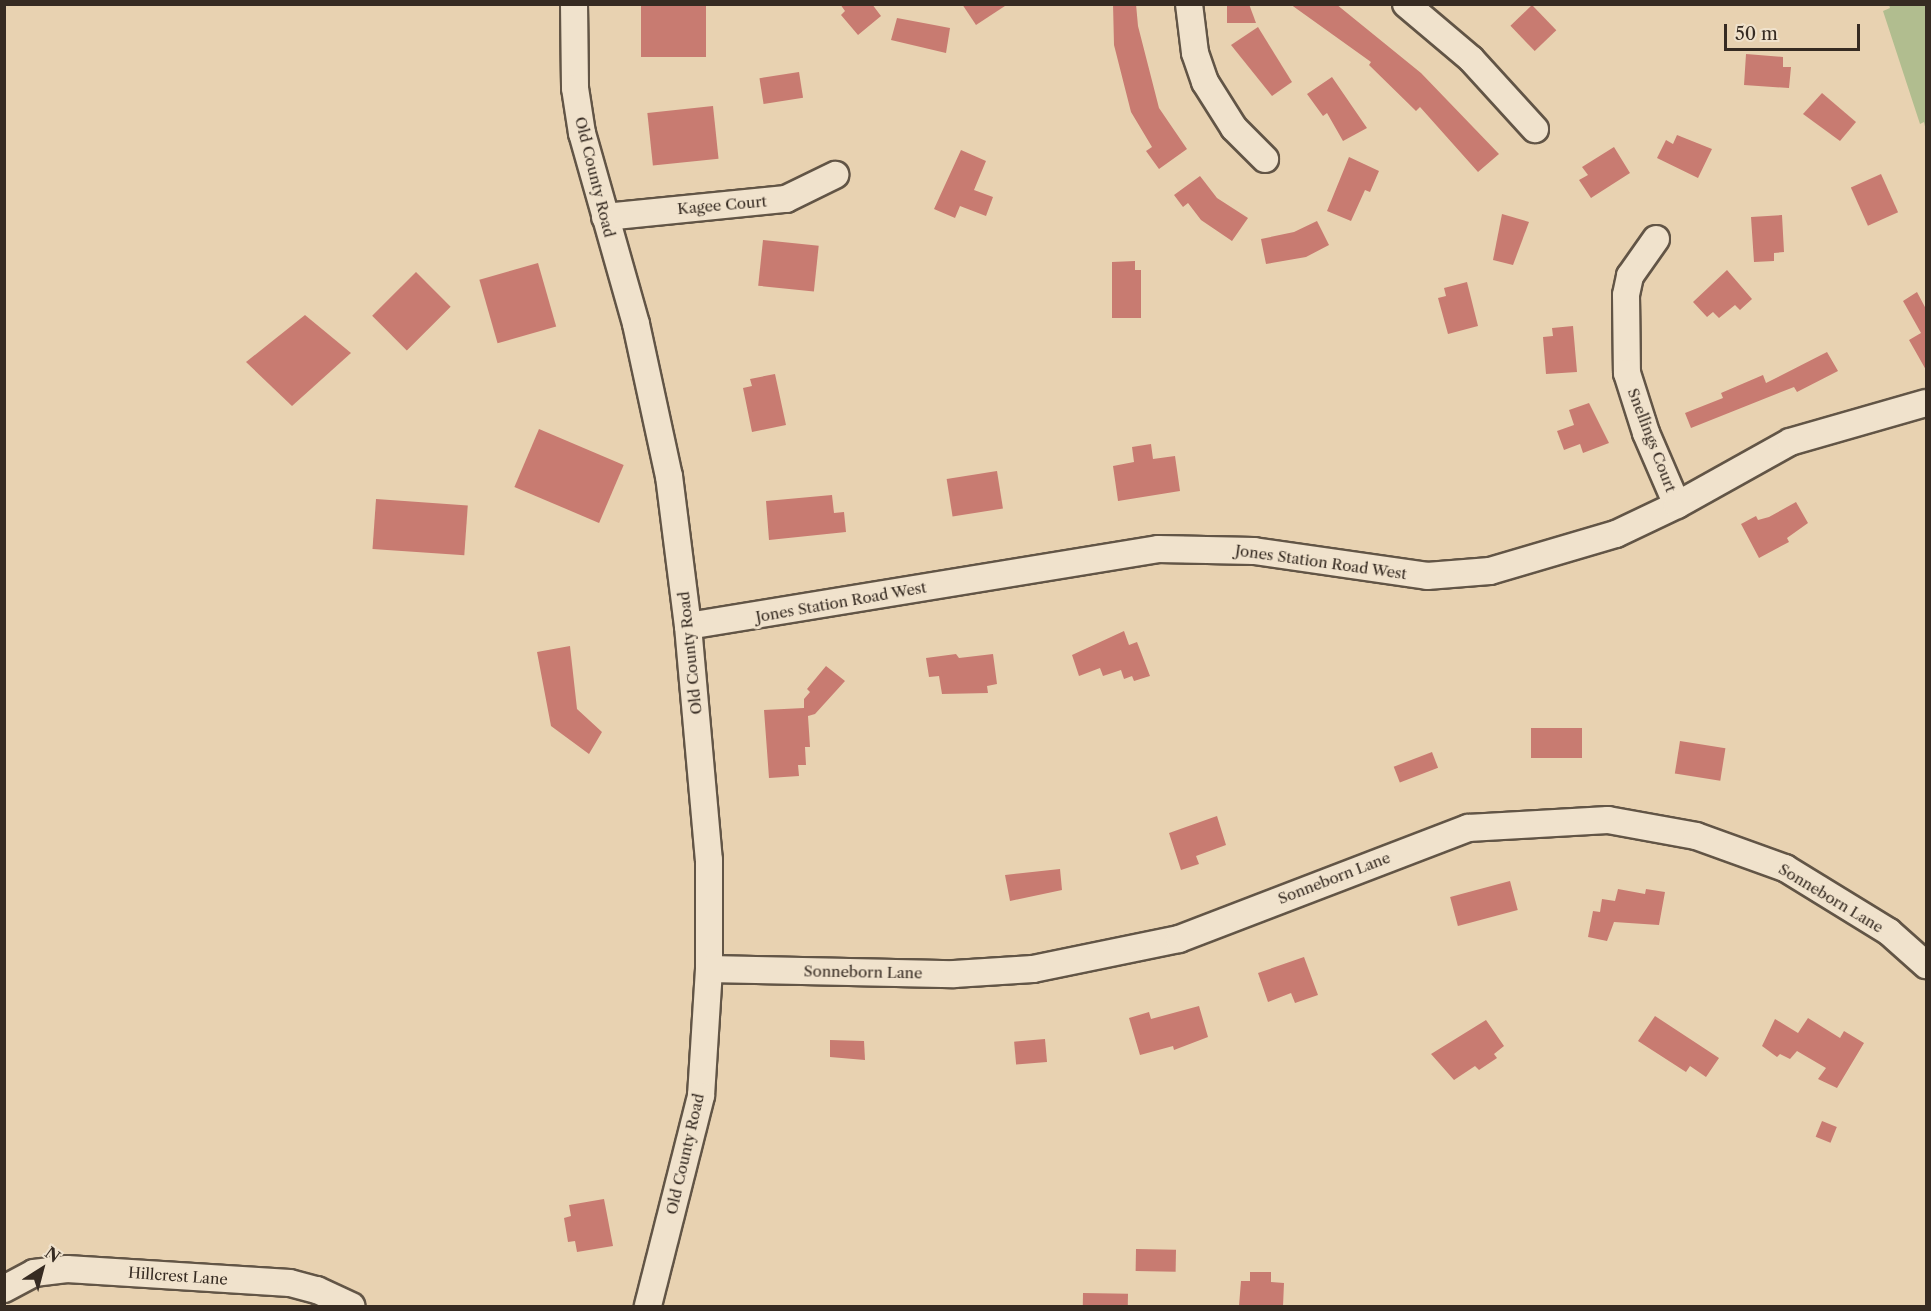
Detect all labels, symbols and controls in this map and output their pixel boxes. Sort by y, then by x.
scale bar [1727,12,1864,50]
text: 50 m [1735,23,1778,45]
street label: Old County Road [571,115,619,239]
street label: Kagee Court [676,192,768,218]
street label: Snellings Court [1624,386,1680,494]
street label: Jones Station Road West [1234,541,1408,583]
street label: Jones Station Road West [754,578,928,626]
street label: Old County Road [675,590,705,716]
street label: Sonneborn Lane [1275,848,1393,908]
street label: Sonneborn Lane [1775,860,1887,936]
street label: Sonneborn Lane [803,962,923,982]
street label: Old County Road [662,1092,708,1216]
north arrow [12,1239,72,1299]
text: N [41,1242,64,1267]
street label: Hillcrest Lane [127,1264,229,1288]

